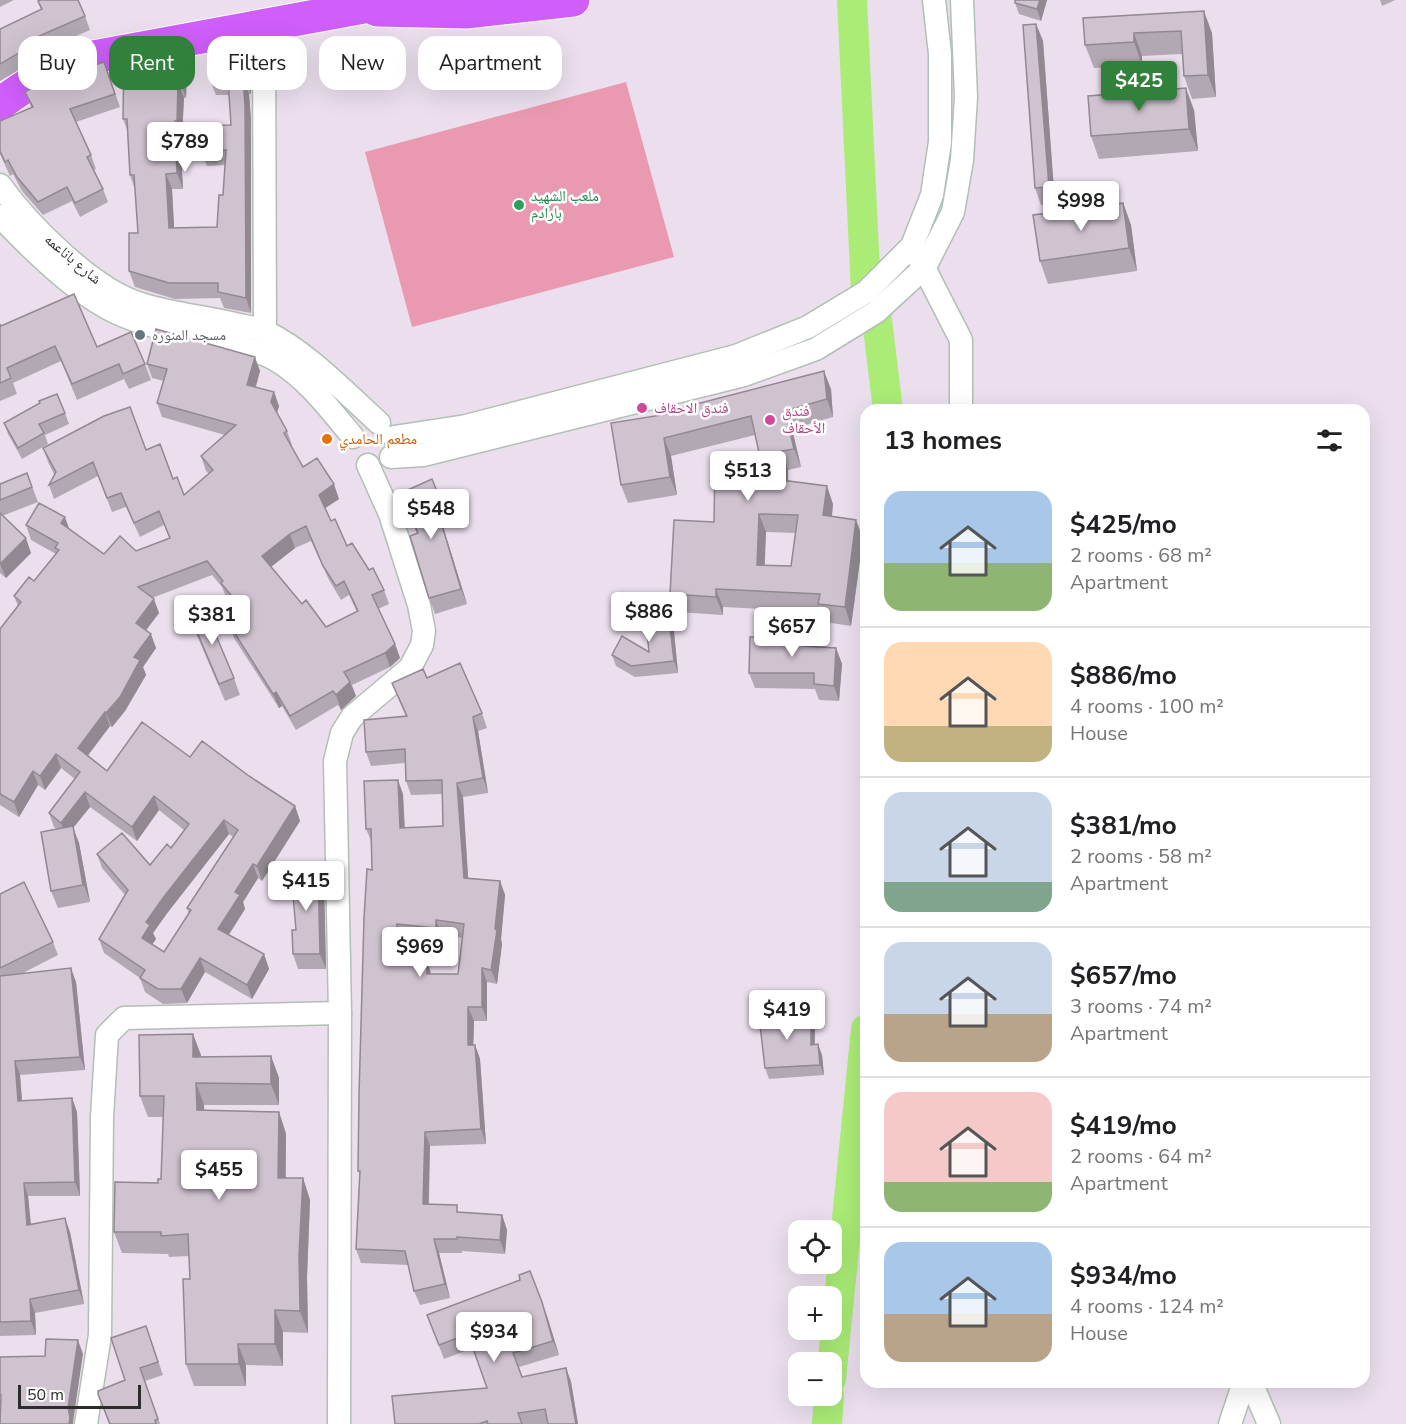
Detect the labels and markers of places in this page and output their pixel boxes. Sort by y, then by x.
pin: $425 [1103,61,1175,112]
pin: $789 [149,122,221,173]
pin: $998 [1045,181,1117,232]
place label: ملعب الشهيد بارادم [531,186,599,223]
marker: ملعب الشهيد بارادم [512,198,526,212]
place label: مسجد المنوره [152,325,226,345]
marker: مسجد المنوره [133,328,147,342]
place label: فندق الاحقاف [654,398,729,418]
marker: فندق الاحقاف [635,401,649,415]
place label: فندق الأحقاف [782,401,825,438]
marker: فندق الأحقاف [763,413,777,427]
place label: مطعم الحامدي [339,429,417,451]
marker: مطعم الحامدي [320,432,334,446]
pin: $513 [712,451,784,502]
pin: $548 [395,489,467,540]
pin: $886 [613,592,685,643]
pin: $381 [176,595,248,646]
pin: $657 [756,607,828,658]
pin: $415 [270,861,342,912]
pin: $969 [384,927,456,978]
pin: $419 [751,990,823,1041]
pin: $455 [183,1150,255,1201]
pin: $934 [458,1312,530,1363]

